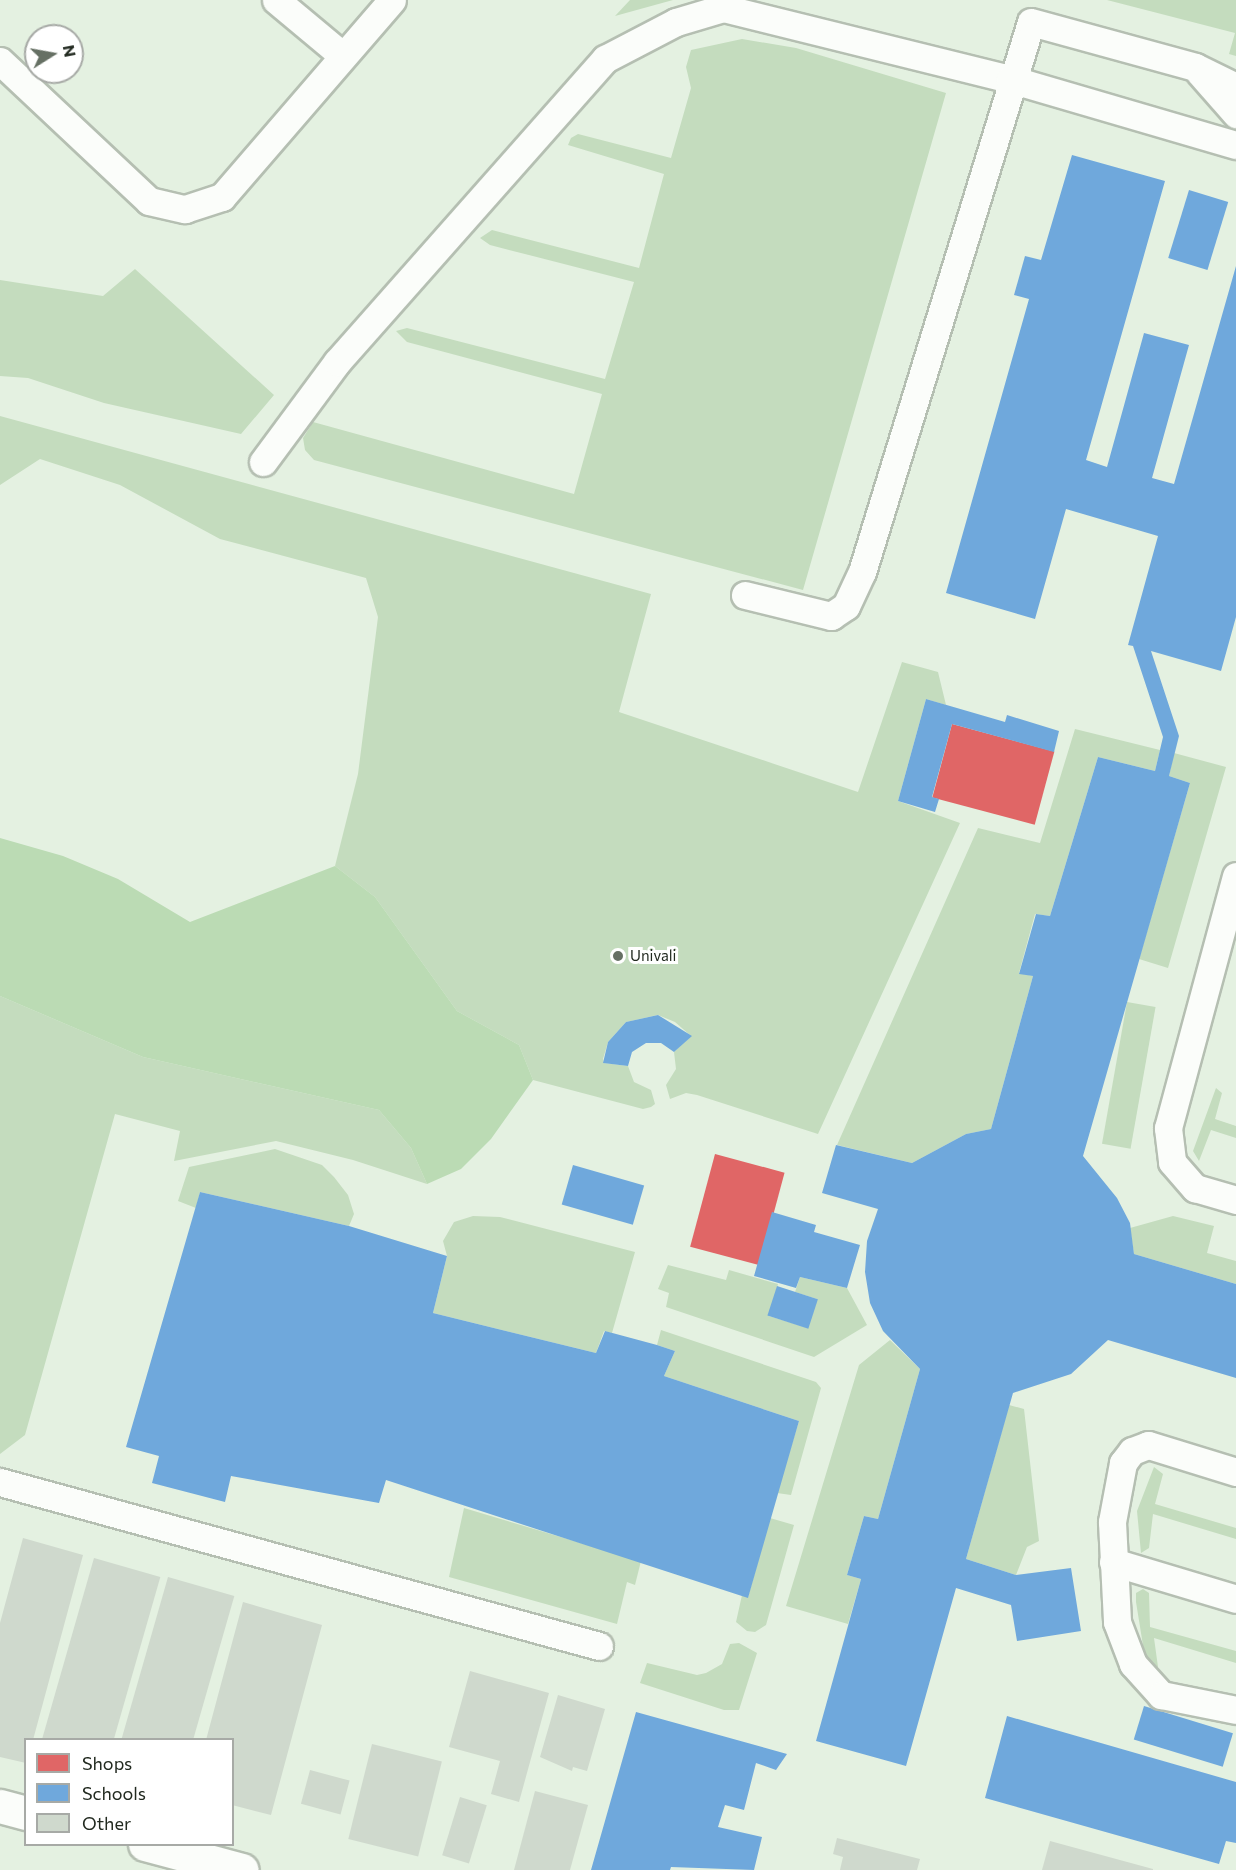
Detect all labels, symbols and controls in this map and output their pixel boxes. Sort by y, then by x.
north arrow [24,24,84,84]
text: N [60,43,81,59]
place label: Univali [630,947,676,965]
marker: Univali [611,949,625,963]
legend [24,1738,234,1846]
text: Shops [82,1752,132,1774]
text: Schools [82,1782,146,1804]
text: Other [82,1812,131,1834]

